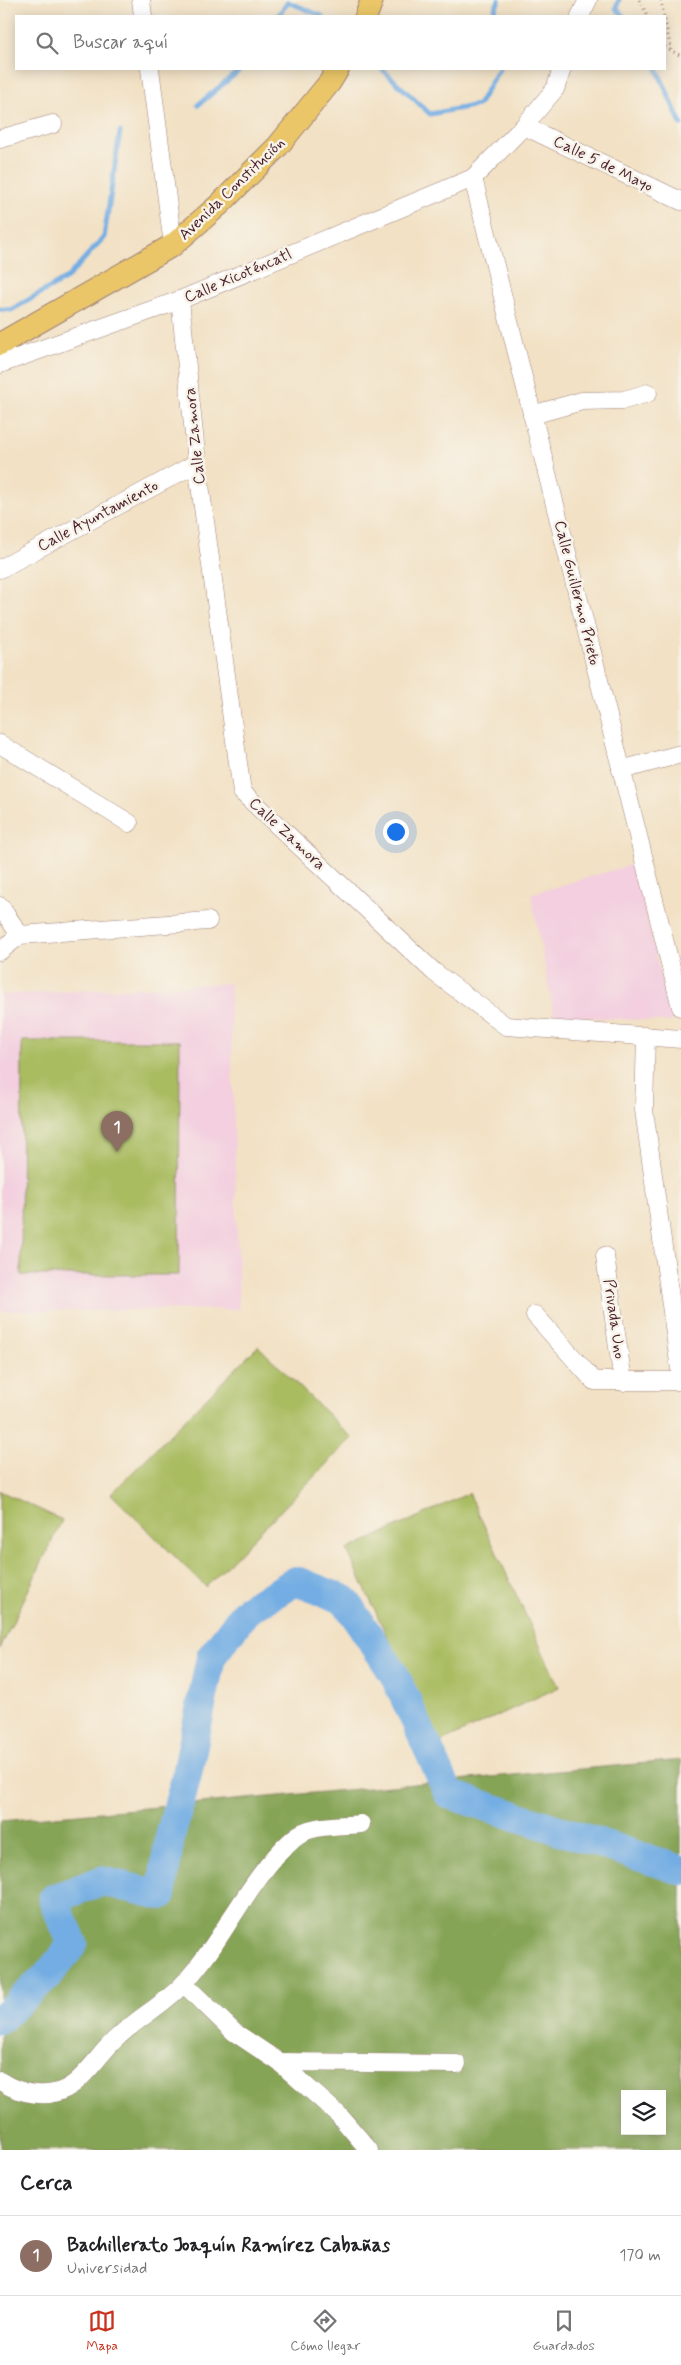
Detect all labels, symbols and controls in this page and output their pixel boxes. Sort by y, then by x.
search box [15,15,666,70]
icon: search [33,29,61,57]
text: Buscar aquí [73,30,168,55]
street label: Calle 5 de Mayo [550,131,656,197]
street label: Avenida Constitución [174,133,290,245]
street label: Calle Xicoténcatl [181,244,295,308]
street label: Calle Zamora [179,386,211,485]
street label: Calle Ayuntamiento [34,475,162,557]
street label: Calle Guillermo Prieto [549,518,605,668]
street label: Calle Zamora [244,793,330,875]
your location [383,819,409,845]
pin: 1 [101,1111,133,1152]
street label: Privada Uno [598,1278,630,1360]
map controls [621,2090,666,2135]
button: layers [621,2090,666,2135]
text: Cerca [20,2169,73,2197]
text: Bachillerato Joaquín Ramírez Cabañas [67,2233,390,2258]
text: 1 [32,2245,40,2266]
text: 170 m [619,2245,661,2266]
text: Universidad [67,2258,147,2279]
tab: Mapa [86,2307,118,2355]
tab: Cómo llegar [290,2307,360,2355]
tab: Guardados [533,2307,595,2355]

